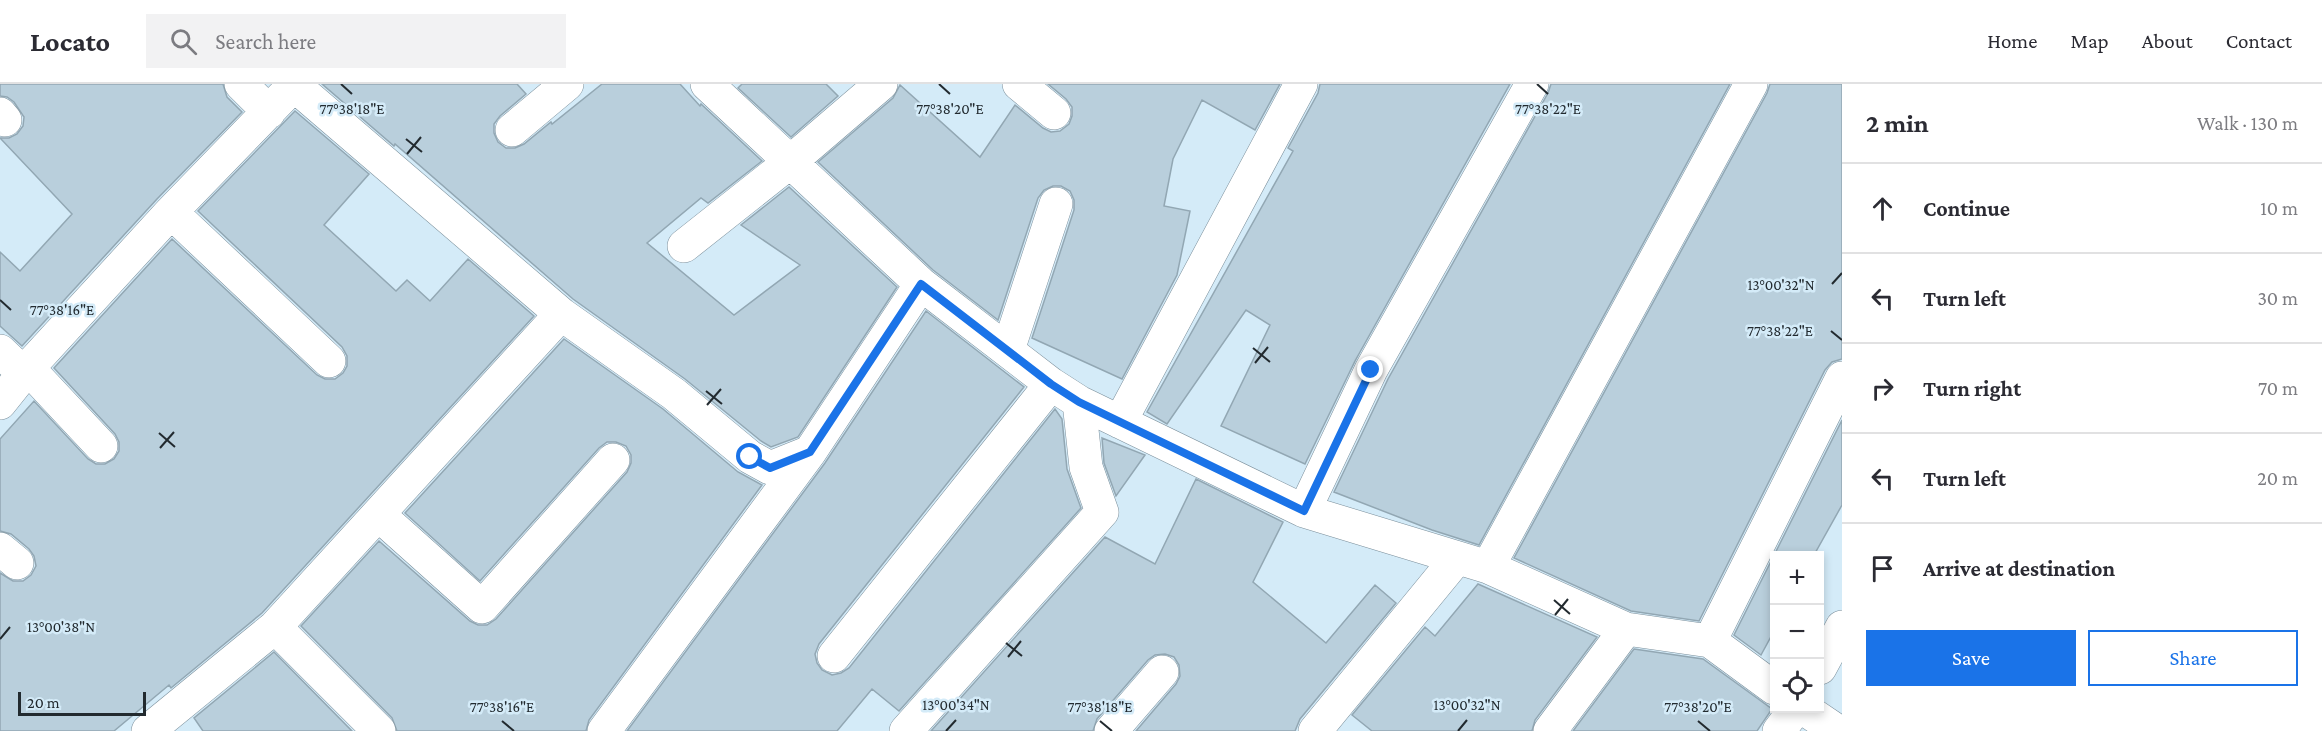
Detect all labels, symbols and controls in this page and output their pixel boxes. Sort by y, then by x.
search box [146,14,566,68]
icon: search [167,25,200,58]
text: Locato [30,26,110,57]
text: Search here [215,29,316,54]
text: Home [1987,29,2037,53]
text: Map [2070,29,2109,53]
text: About [2142,29,2193,53]
text: Contact [2226,29,2292,53]
text: 77°38'18"E [320,101,384,117]
text: 77°38'20"E [916,101,984,117]
text: 77°38'22"E [1515,101,1581,117]
text: 2 min [1866,109,1929,138]
text: Walk · 130 m [2197,112,2298,134]
icon: ahead [1866,192,1899,225]
text: Continue [1923,196,2010,221]
text: 10 m [2260,197,2298,219]
text: 13°00'32"N [1747,277,1815,293]
icon: left [1866,282,1899,315]
text: Turn left [1923,286,2006,311]
text: 30 m [2257,287,2298,309]
text: 77°38'16"E [30,302,94,318]
text: 77°38'22"E [1747,323,1813,339]
route end [1357,356,1383,382]
icon: right [1866,372,1899,405]
text: Turn right [1923,376,2021,401]
text: 70 m [2258,377,2298,399]
route start [736,443,762,469]
icon: left [1866,462,1899,495]
text: Turn left [1923,466,2006,491]
text: 20 m [2257,467,2298,489]
map controls [1770,551,1824,713]
button: + [1770,551,1824,605]
icon: arrive [1866,552,1899,585]
text: Arrive at destination [1923,556,2115,581]
button: − [1770,605,1824,659]
text: 13°00'38"N [27,619,95,635]
button: Save [1866,630,2076,686]
button: Share [2088,630,2298,686]
button: locate [1770,659,1824,713]
scale bar [18,689,146,716]
text: 20 m [27,694,60,711]
text: 13°00'34"N [922,697,990,713]
text: 13°00'32"N [1433,697,1501,713]
text: 77°38'16"E [470,699,534,715]
text: 77°38'18"E [1068,699,1132,715]
text: 77°38'20"E [1664,699,1732,715]

